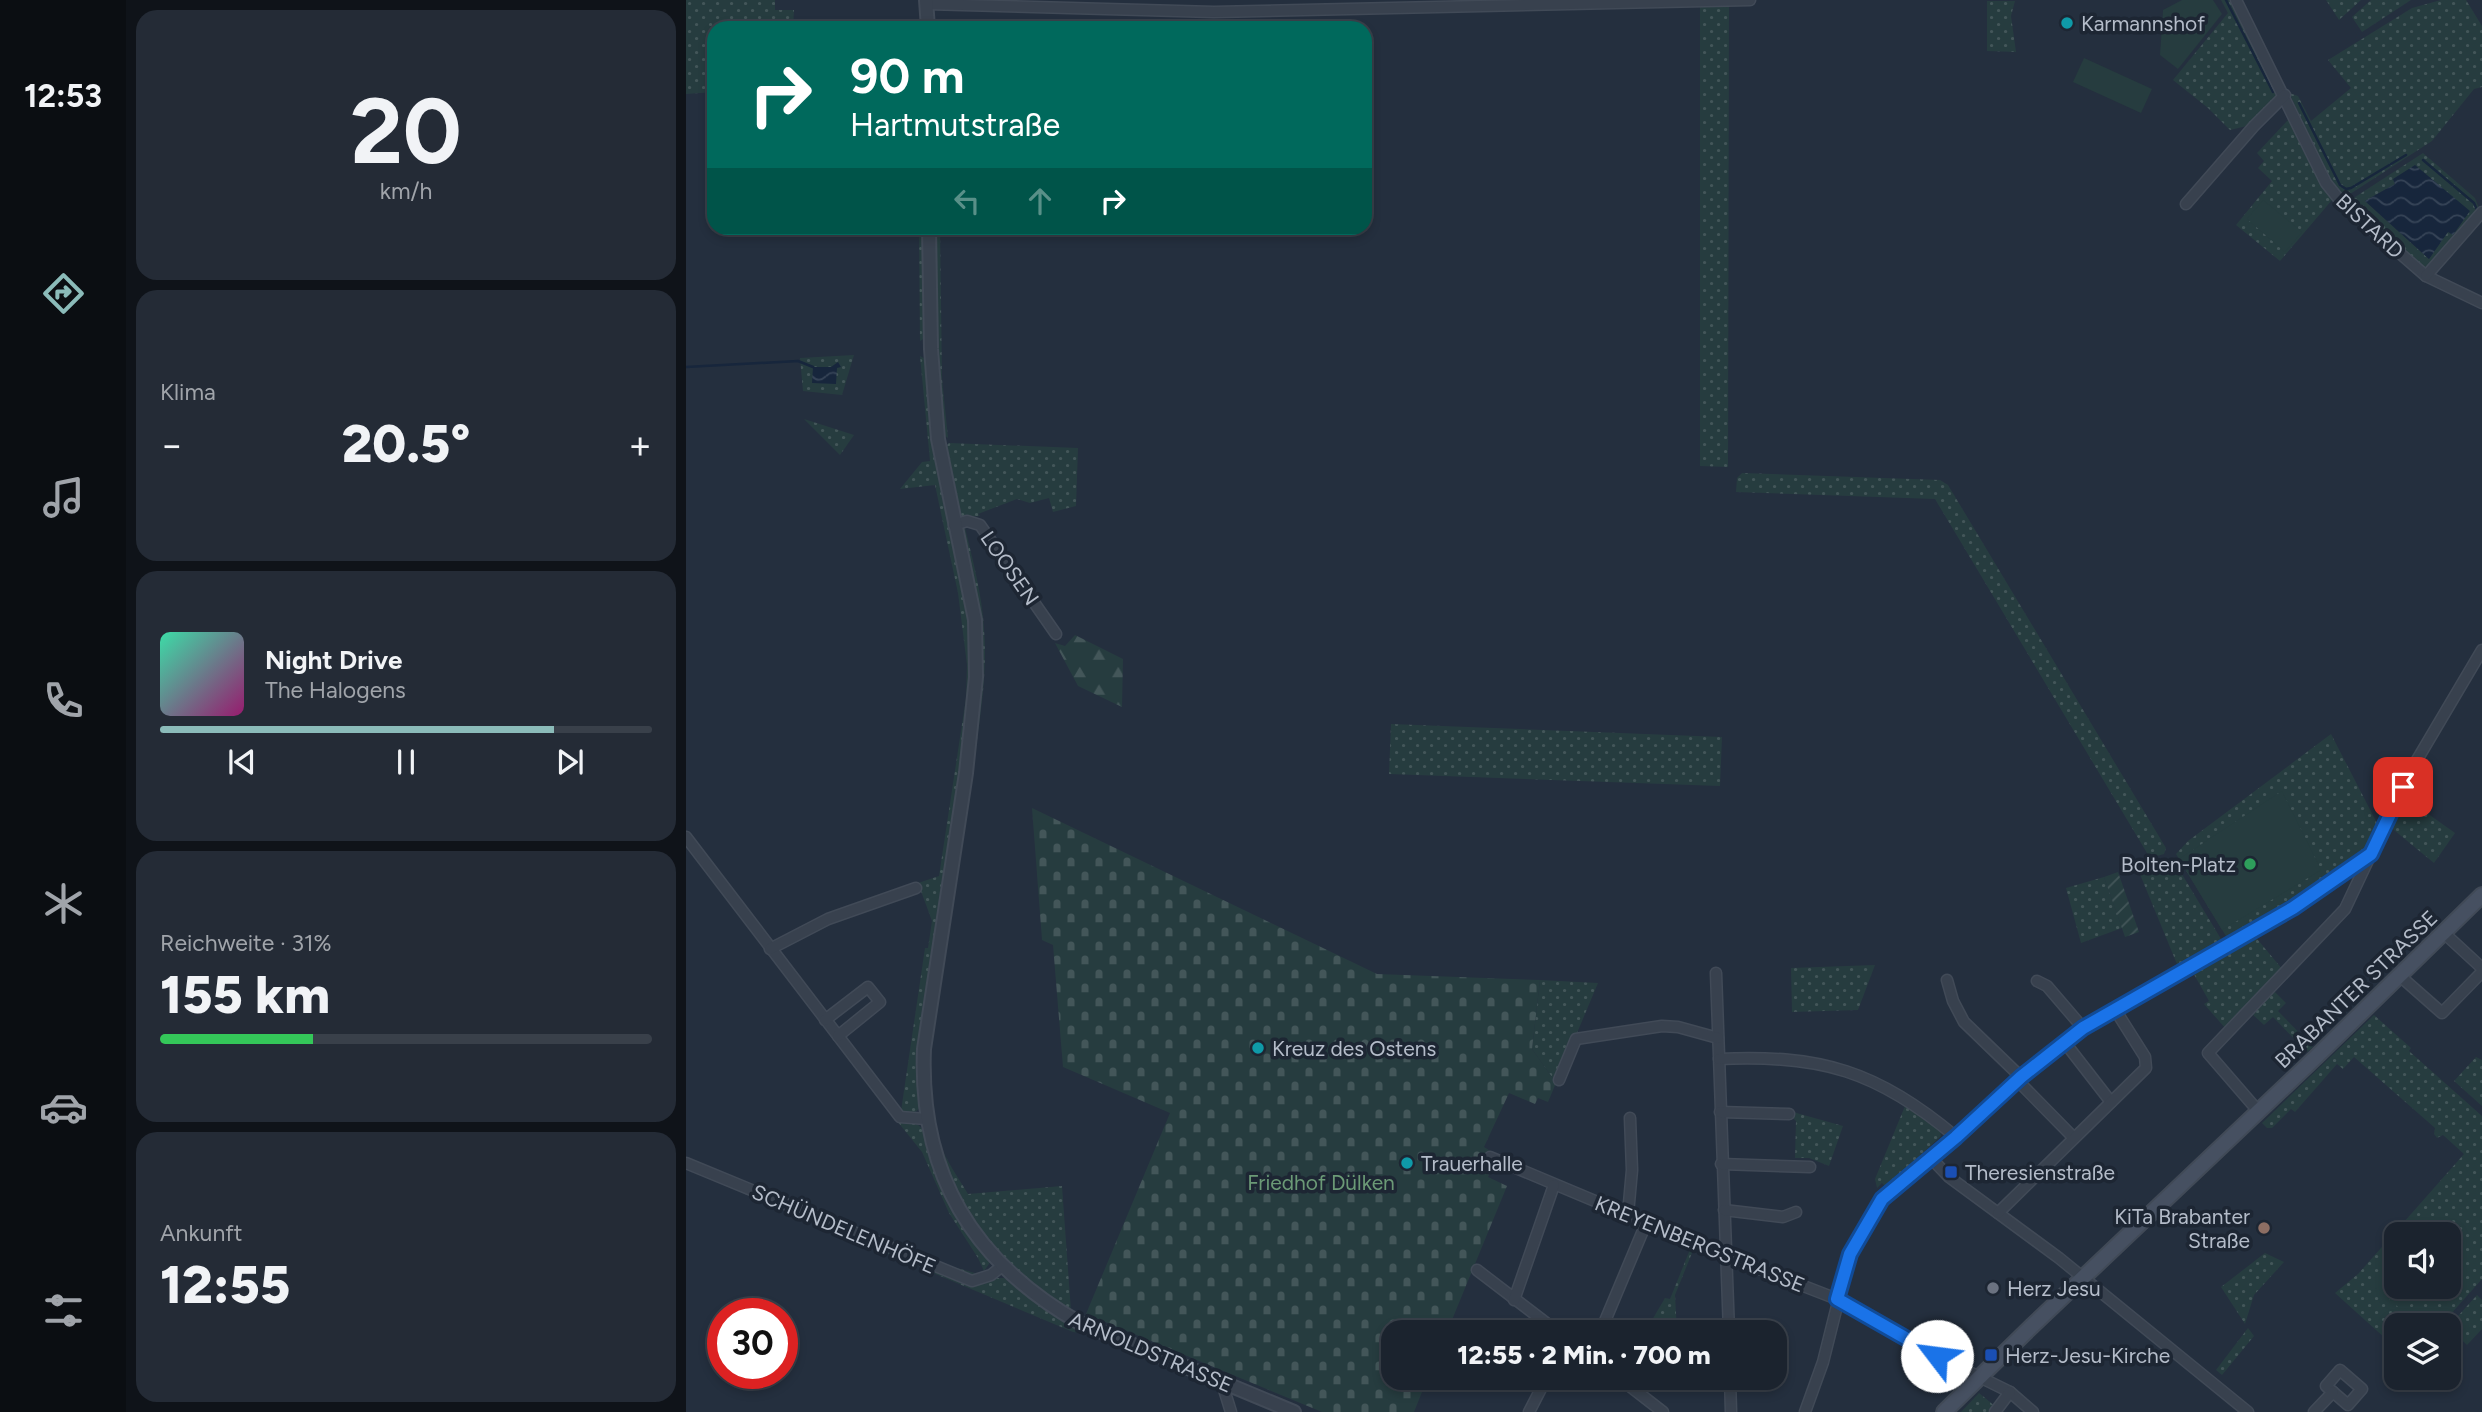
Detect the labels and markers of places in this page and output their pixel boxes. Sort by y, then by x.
place label: Karmannshof [2081,11,2205,36]
marker: Karmannshof [2059,15,2075,31]
pin [2373,757,2433,817]
place label: Bolten-Platz [2121,852,2236,877]
marker: Bolten-Platz [2242,856,2258,872]
place label: Kreuz des Ostens [1272,1036,1436,1061]
marker: Kreuz des Ostens [1250,1040,1266,1056]
place label: Trauerhalle [1421,1151,1523,1176]
marker: Trauerhalle [1399,1155,1415,1171]
place label: Theresienstraße [1965,1160,2115,1185]
marker: Theresienstraße [1943,1164,1959,1180]
place label: KiTa Brabanter Straße [2114,1204,2250,1253]
marker: KiTa Brabanter Straße [2256,1220,2272,1236]
place label: Herz Jesu [2007,1276,2101,1301]
marker: Herz Jesu [1985,1280,2001,1296]
place label: Herz-Jesu-Kirche [2005,1343,2170,1368]
marker: Herz-Jesu-Kirche [1983,1347,1999,1363]

